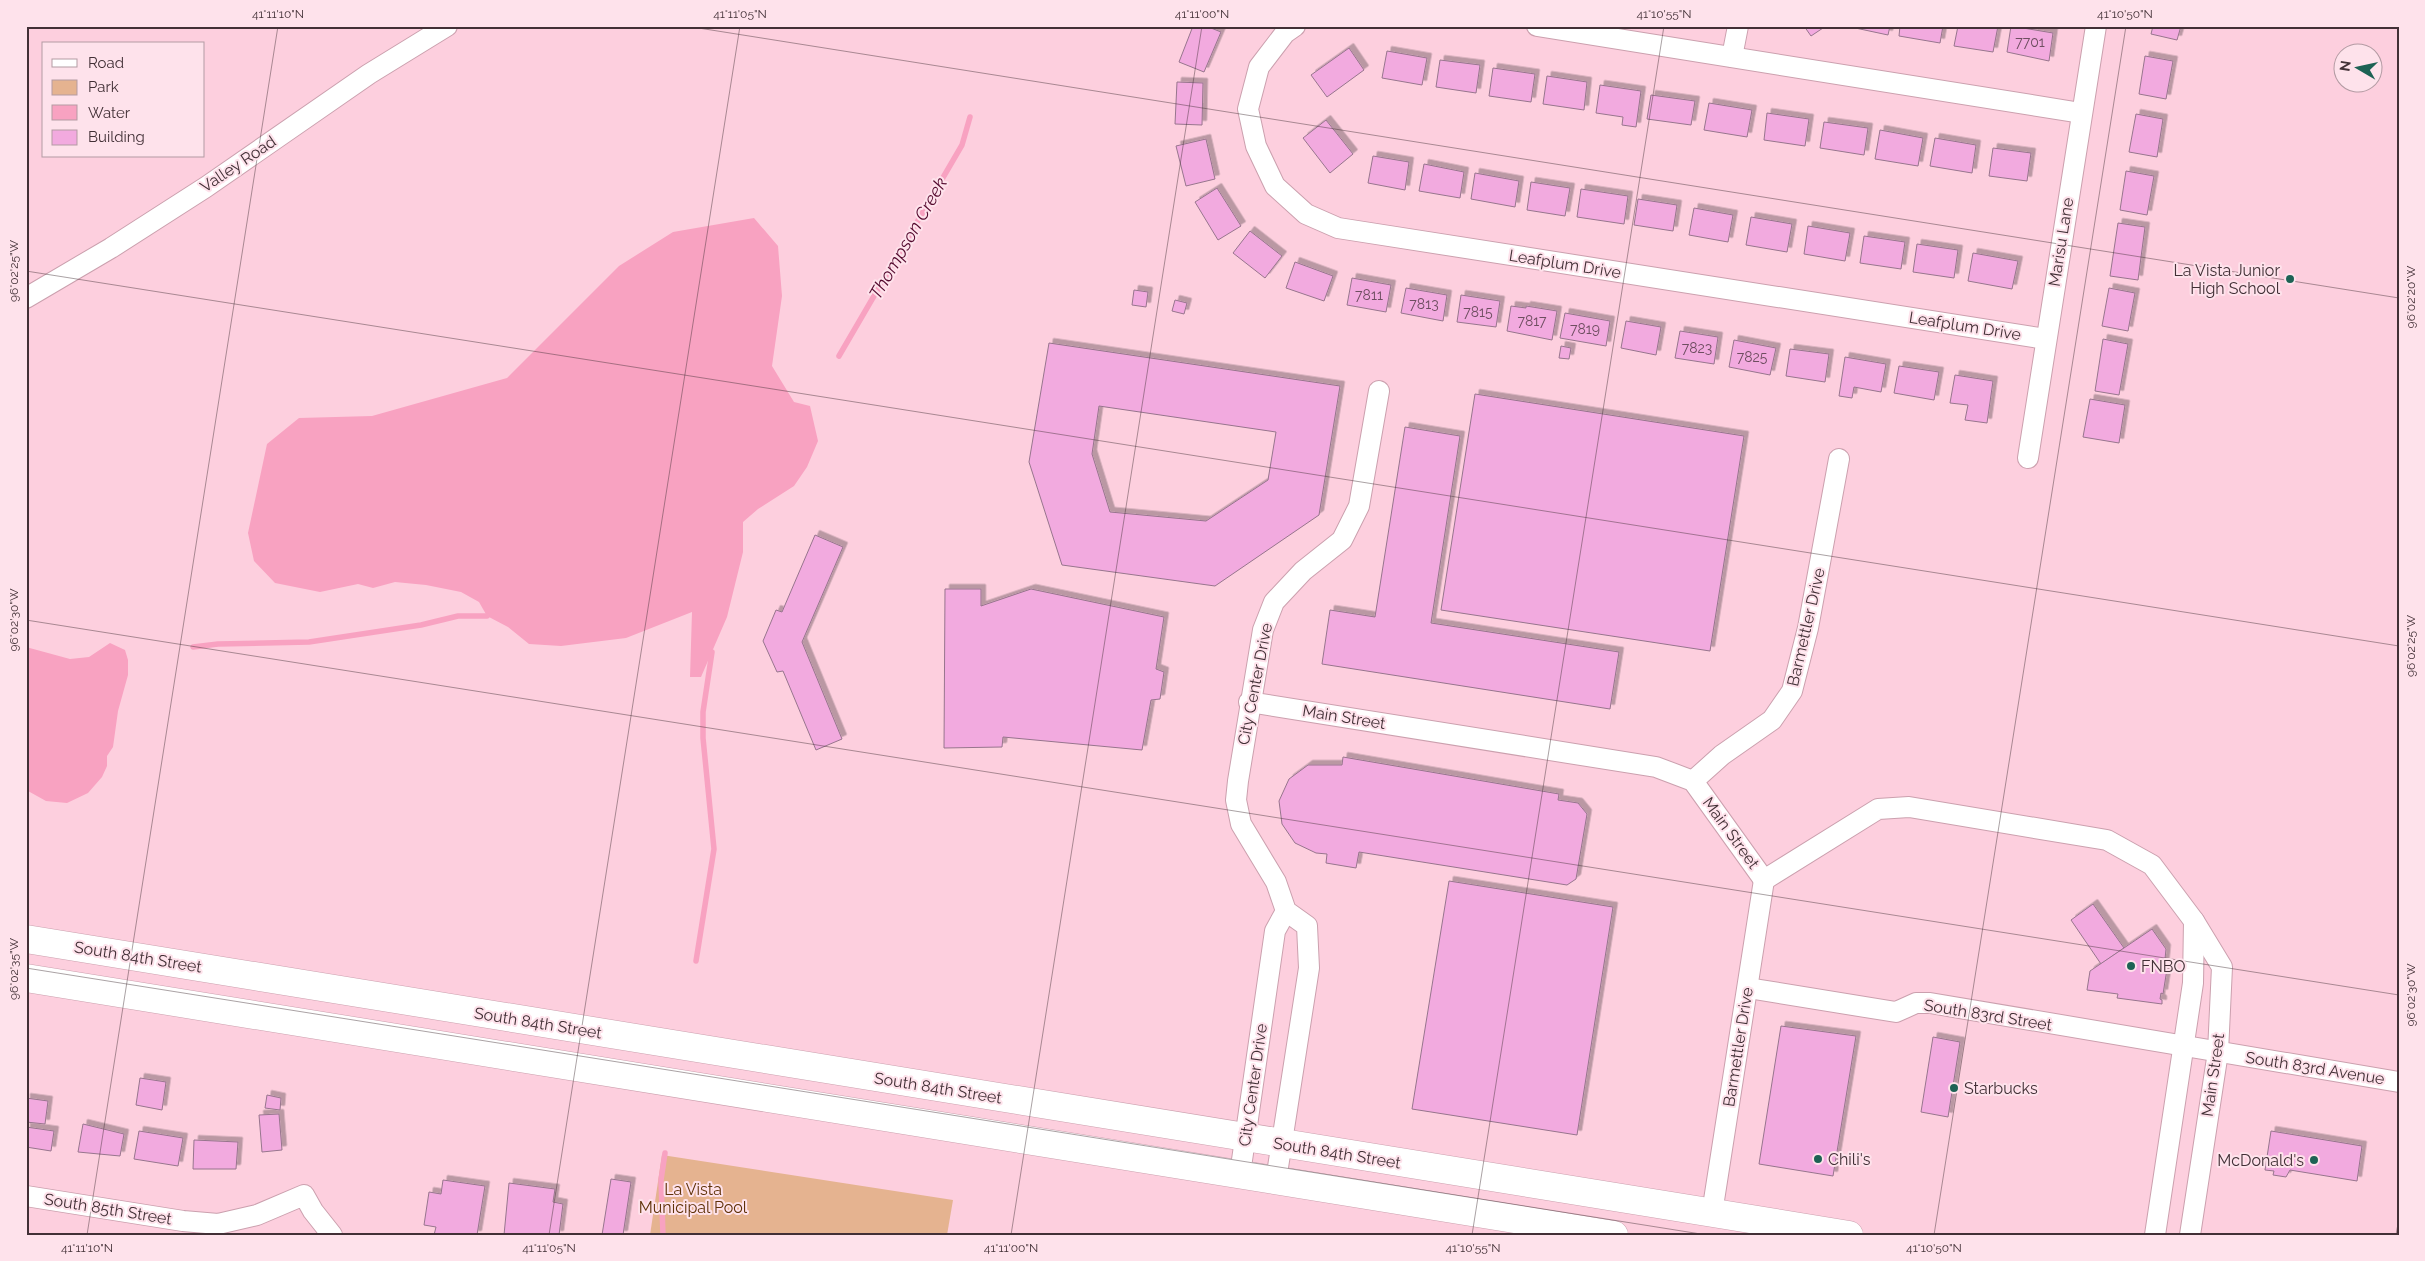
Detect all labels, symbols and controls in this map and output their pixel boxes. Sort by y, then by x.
text: 41°11'10"N [252,7,304,21]
text: 41°11'05"N [713,7,767,21]
text: 41°11'00"N [1175,7,1229,21]
text: 41°10'55"N [1636,7,1692,21]
text: 41°10'50"N [2097,7,2153,21]
house number: 7701 [2015,34,2045,50]
legend [42,42,205,158]
north arrow [2332,42,2382,92]
text: Road [88,54,124,72]
text: N [2336,59,2354,72]
text: Park [88,78,119,96]
text: Water [88,104,131,122]
text: Building [88,128,145,146]
street label: Valley Road [196,132,280,196]
water label: Thompson Creek [865,173,952,303]
street label: Marisu Lane [2045,196,2077,288]
text: 96°02'25"W [7,240,21,302]
street label: Leafplum Drive [1508,246,1622,282]
place label: La Vista Junior High School [2174,261,2281,298]
text: 96°02'20"W [2404,265,2418,328]
marker: La Vista Junior High School [2284,273,2296,285]
house number: 7811 [1355,287,1383,303]
house number: 7813 [1409,296,1439,312]
house number: 7815 [1463,304,1493,320]
street label: Leafplum Drive [1908,308,2022,344]
house number: 7817 [1517,313,1547,329]
house number: 7819 [1570,321,1600,337]
house number: 7823 [1682,340,1712,356]
house number: 7825 [1737,349,1768,365]
street label: Barmettler Drive [1783,566,1829,688]
text: 96°02'30"W [7,588,21,651]
text: 96°02'25"W [2404,615,2418,677]
street label: City Center Drive [1234,621,1276,747]
street label: Main Street [1301,701,1388,733]
street label: Main Street [1699,793,1764,873]
text: 96°02'35"W [7,937,21,1000]
street label: South 84th Street [73,938,204,977]
place label: FNBO [2141,957,2185,976]
marker: FNBO [2125,960,2137,972]
text: 96°02'30"W [2404,963,2418,1026]
street label: Barmettler Drive [1719,986,1757,1108]
street label: South 83rd Street [1923,996,2054,1035]
street label: South 84th Street [473,1004,604,1043]
street label: City Center Drive [1235,1022,1271,1148]
street label: Main Street [2198,1031,2228,1118]
street label: South 83rd Avenue [2244,1048,2386,1088]
street label: South 84th Street [873,1069,1004,1108]
place label: Starbucks [1964,1079,2038,1098]
marker: Starbucks [1948,1082,1960,1094]
street label: South 84th Street [1272,1134,1403,1173]
place label: Chili's [1828,1150,1871,1169]
place label: McDonald's [2217,1151,2304,1170]
marker: Chili's [1812,1153,1824,1165]
marker: McDonald's [2308,1154,2320,1166]
park label: La Vista Municipal Pool [639,1180,748,1217]
street label: South 85th Street [43,1190,174,1229]
text: 41°11'10"N [61,1241,113,1255]
text: 41°11'05"N [522,1241,576,1255]
text: 41°11'00"N [984,1241,1038,1255]
text: 41°10'55"N [1445,1241,1501,1255]
text: 41°10'50"N [1906,1241,1962,1255]

